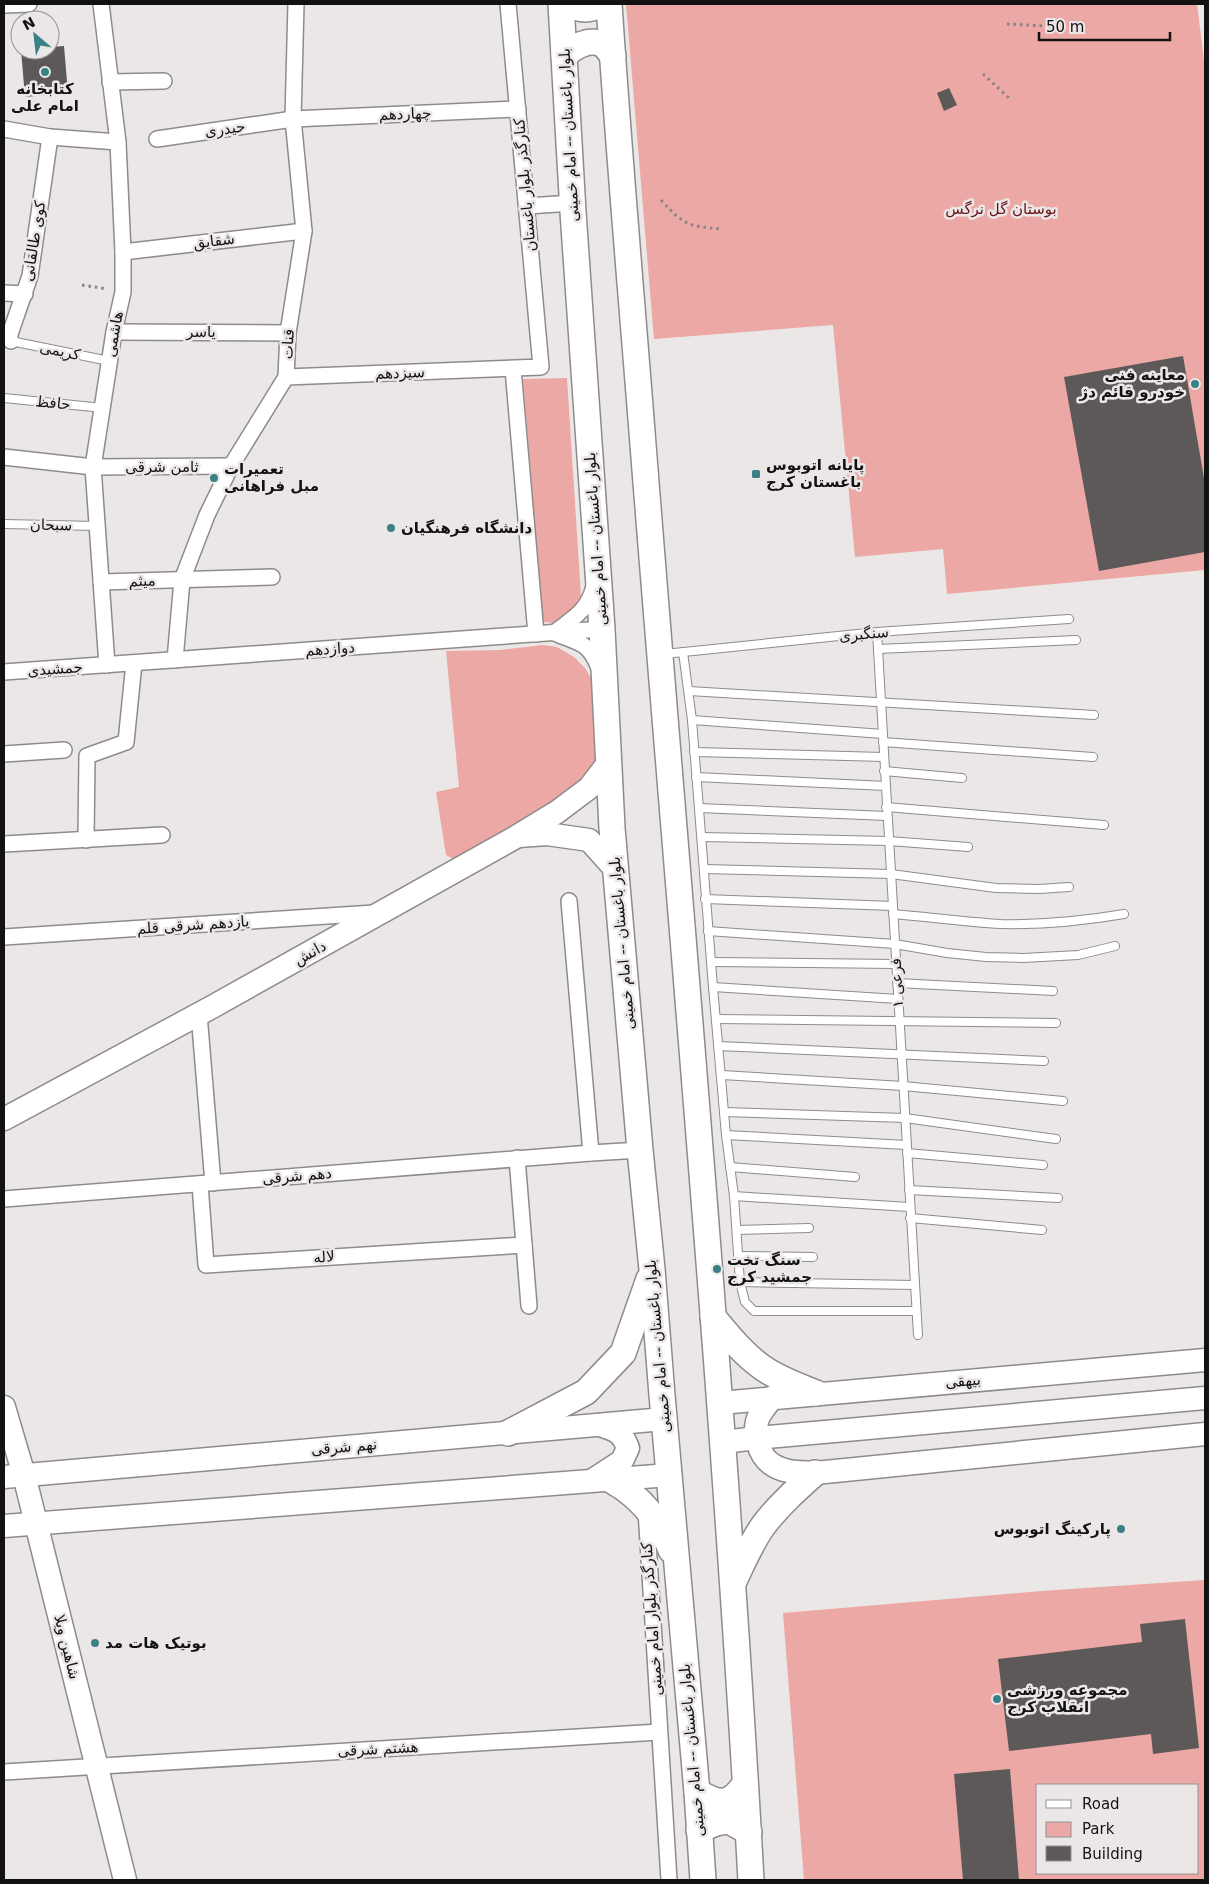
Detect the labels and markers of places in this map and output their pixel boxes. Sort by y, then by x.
marker: کتابخانه امام علی [39,66,51,78]
place label: کتابخانه امام علی [11,80,79,115]
place label: معاینه فنی خودرو قائم دژ [1079,366,1185,401]
marker: معاینه فنی خودرو قائم دژ [1189,378,1201,390]
place label: پایانه اتوبوس باغستان کرج [766,456,864,491]
place label: تعمیرات مبل فراهانی [224,460,319,495]
marker: پایانه اتوبوس باغستان کرج [750,468,762,480]
marker: تعمیرات مبل فراهانی [208,472,220,484]
place label: دانشگاه فرهنگیان [401,519,532,537]
marker: دانشگاه فرهنگیان [385,522,397,534]
place label: سنگ تخت جمشید کرج [727,1251,812,1286]
marker: سنگ تخت جمشید کرج [711,1263,723,1275]
place label: پارکینگ اتوبوس [994,1520,1111,1539]
marker: پارکینگ اتوبوس [1115,1523,1127,1535]
place label: بوتیک هات مد [105,1634,207,1652]
marker: بوتیک هات مد [89,1637,101,1649]
place label: مجموعه ورزشی انقلاب کرج [1007,1681,1128,1716]
marker: مجموعه ورزشی انقلاب کرج [991,1693,1003,1705]

